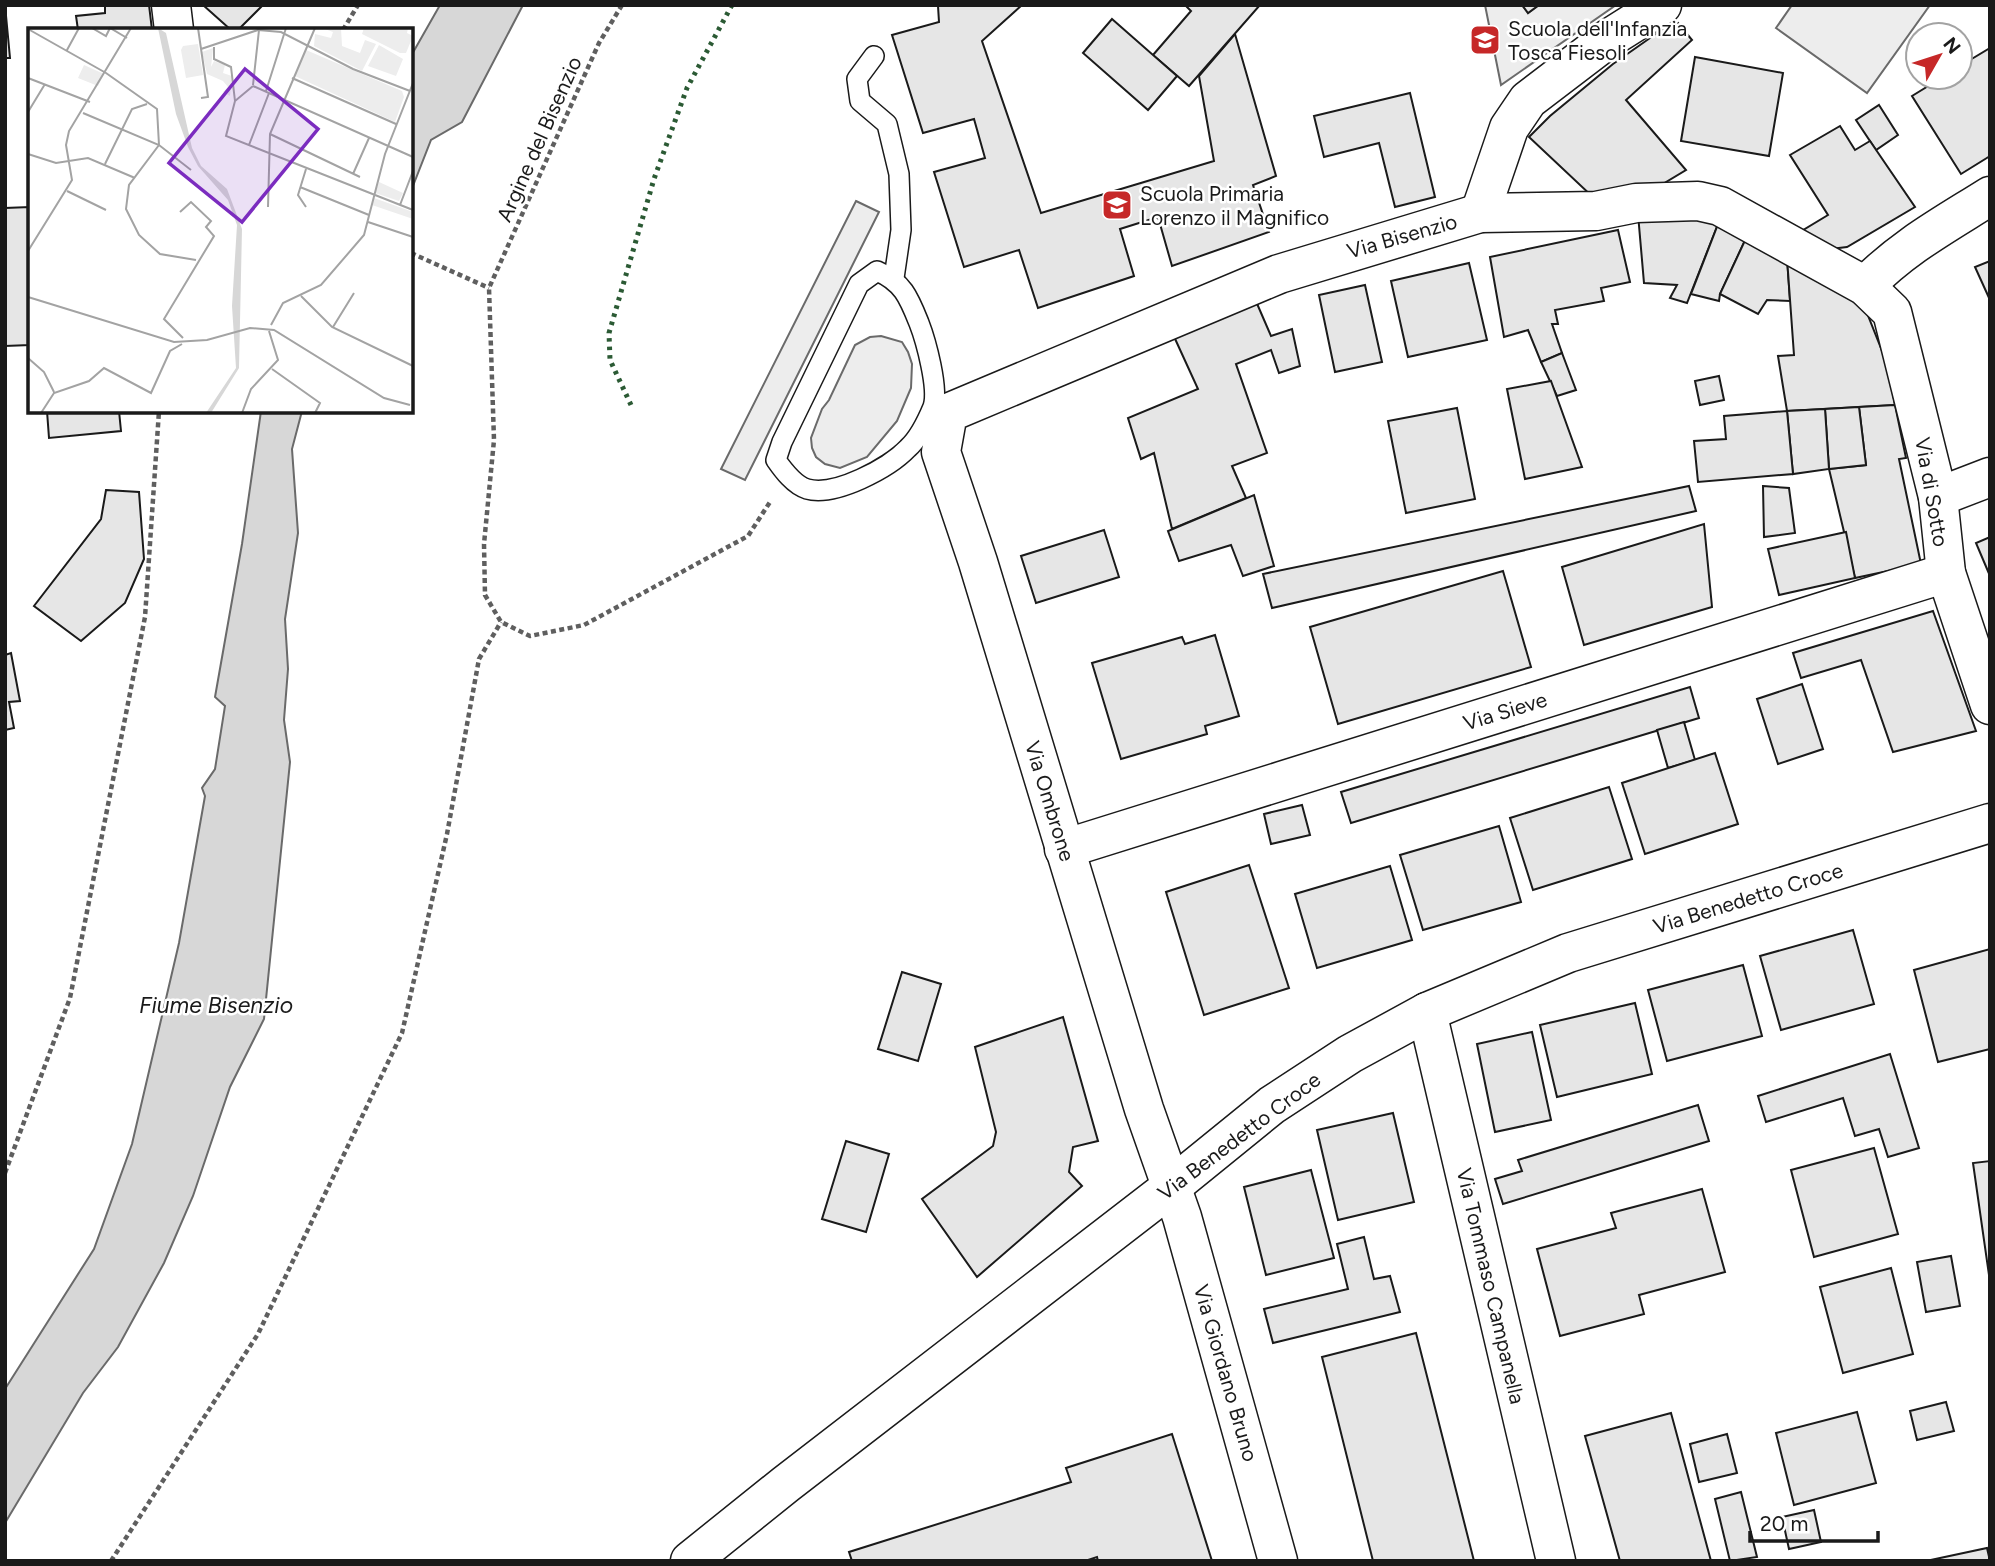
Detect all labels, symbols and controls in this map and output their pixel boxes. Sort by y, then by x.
place label: Scuola dell'Infanzia Tosca Fiesoli [1508,16,1687,65]
north arrow [1904,21,1974,91]
school or university icon: Scuola dell'Infanzia Tosca Fiesoli [1468,23,1502,57]
inset map [28,28,413,413]
text: N [1938,33,1965,59]
street label: Argine del Bisenzio [491,52,587,226]
place label: Scuola Primaria Lorenzo il Magnifico [1140,181,1329,230]
school or university icon: Scuola Primaria Lorenzo il Magnifico [1100,188,1134,222]
street label: Via Bisenzio [1344,208,1460,264]
street label: Via di Sotto [1910,435,1954,549]
street label: Via Sieve [1460,686,1550,736]
street label: Via Ombrone [1020,738,1080,864]
street label: Via Benedetto Croce [1650,857,1846,939]
water label: Fiume Bisenzio [139,991,293,1019]
street label: Via Benedetto Croce [1153,1067,1325,1205]
street label: Via Tommaso Campanella [1452,1166,1530,1406]
street label: Via Giordano Bruno [1189,1282,1263,1464]
scale bar [1750,1500,1878,1544]
text: 20 m [1760,1511,1808,1536]

